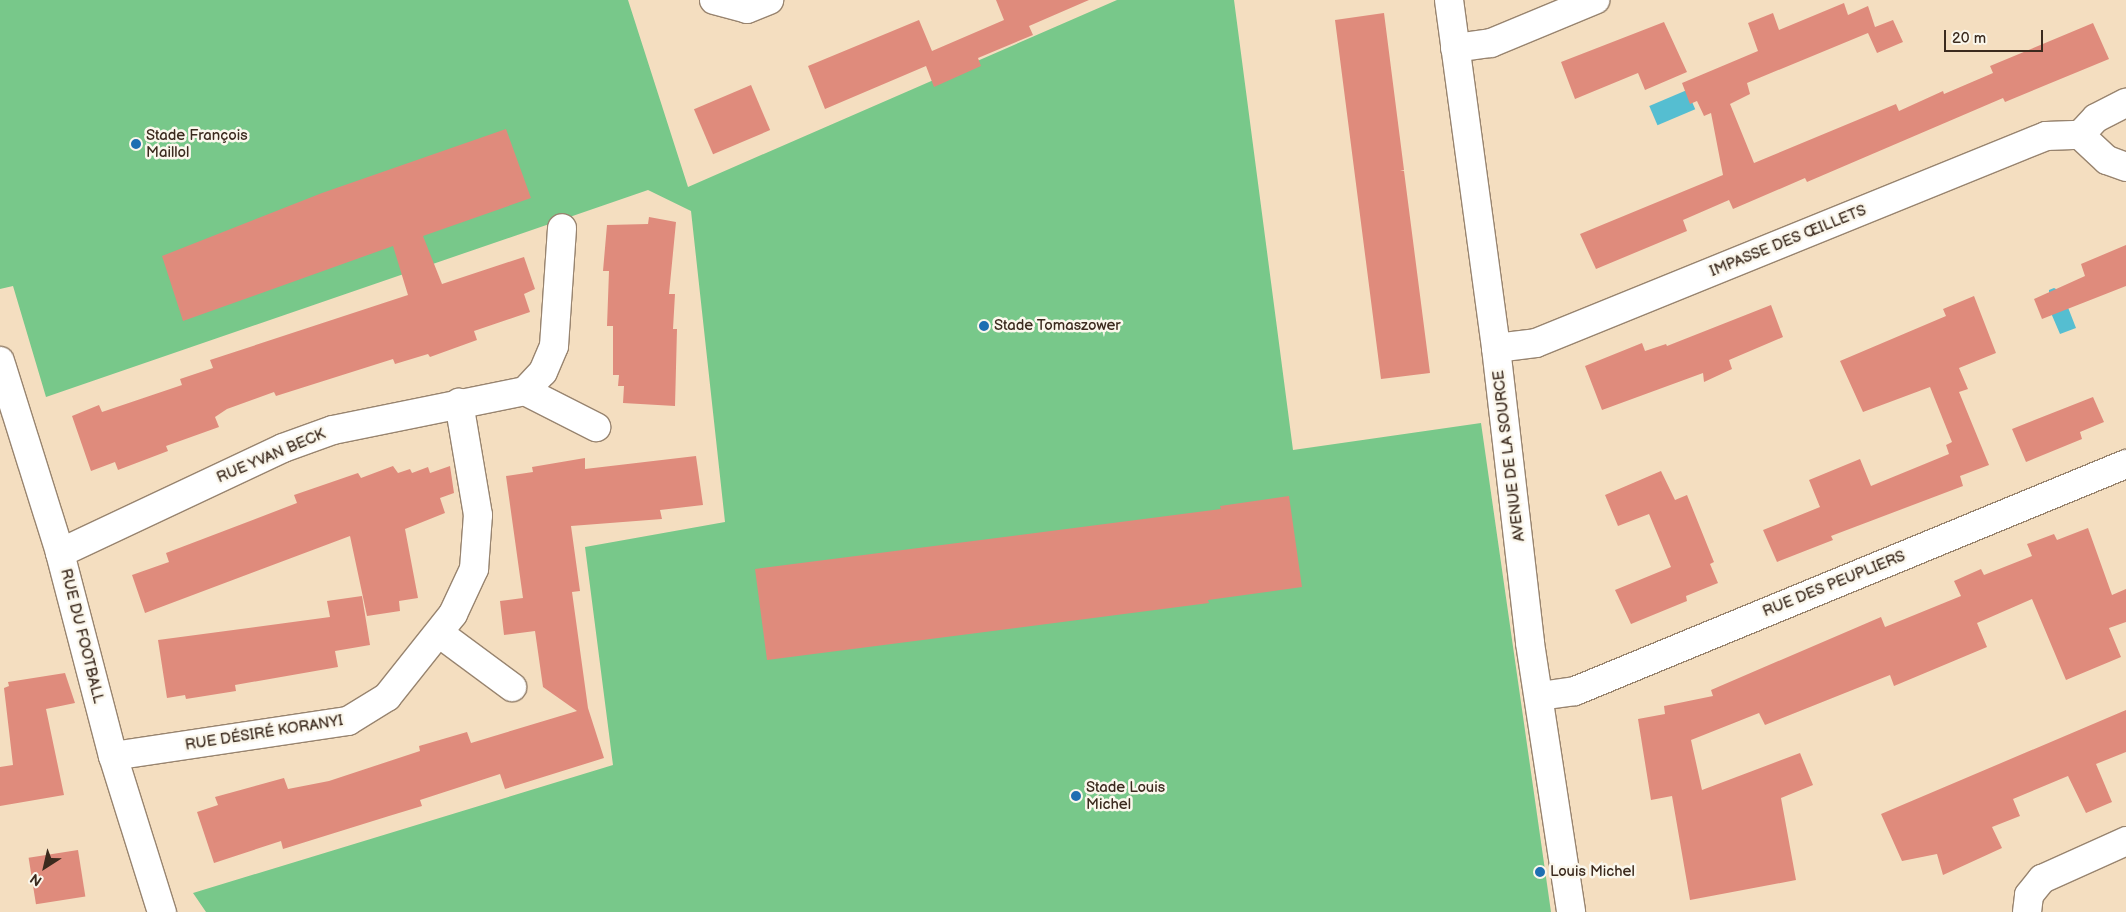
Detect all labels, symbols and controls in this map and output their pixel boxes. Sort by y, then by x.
scale bar [1946,20,2045,52]
text: 20 m [1952,29,1986,48]
place label: Stade François Maillol [146,126,248,161]
marker: Stade François Maillol [130,138,142,150]
street label: IMPASSE DES ŒILLETS [1707,201,1869,281]
place label: Stade Tomaszower [994,317,1121,335]
marker: Stade Tomaszower [978,320,990,332]
street label: AVENUE DE LA SOURCE [1490,369,1528,543]
street label: RUE YVAN BECK [214,425,328,487]
street label: RUE DES PEUPLIERS [1760,547,1908,621]
street label: RUE DU FOOTBALL [57,567,107,705]
street label: RUE DÉSIRÉ KORANYI [184,712,344,754]
place label: Stade Louis Michel [1086,778,1165,813]
marker: Stade Louis Michel [1070,790,1082,802]
north arrow [20,842,70,892]
place label: Louis Michel [1550,863,1635,881]
marker: Louis Michel [1534,866,1546,878]
text: N [27,870,45,890]

